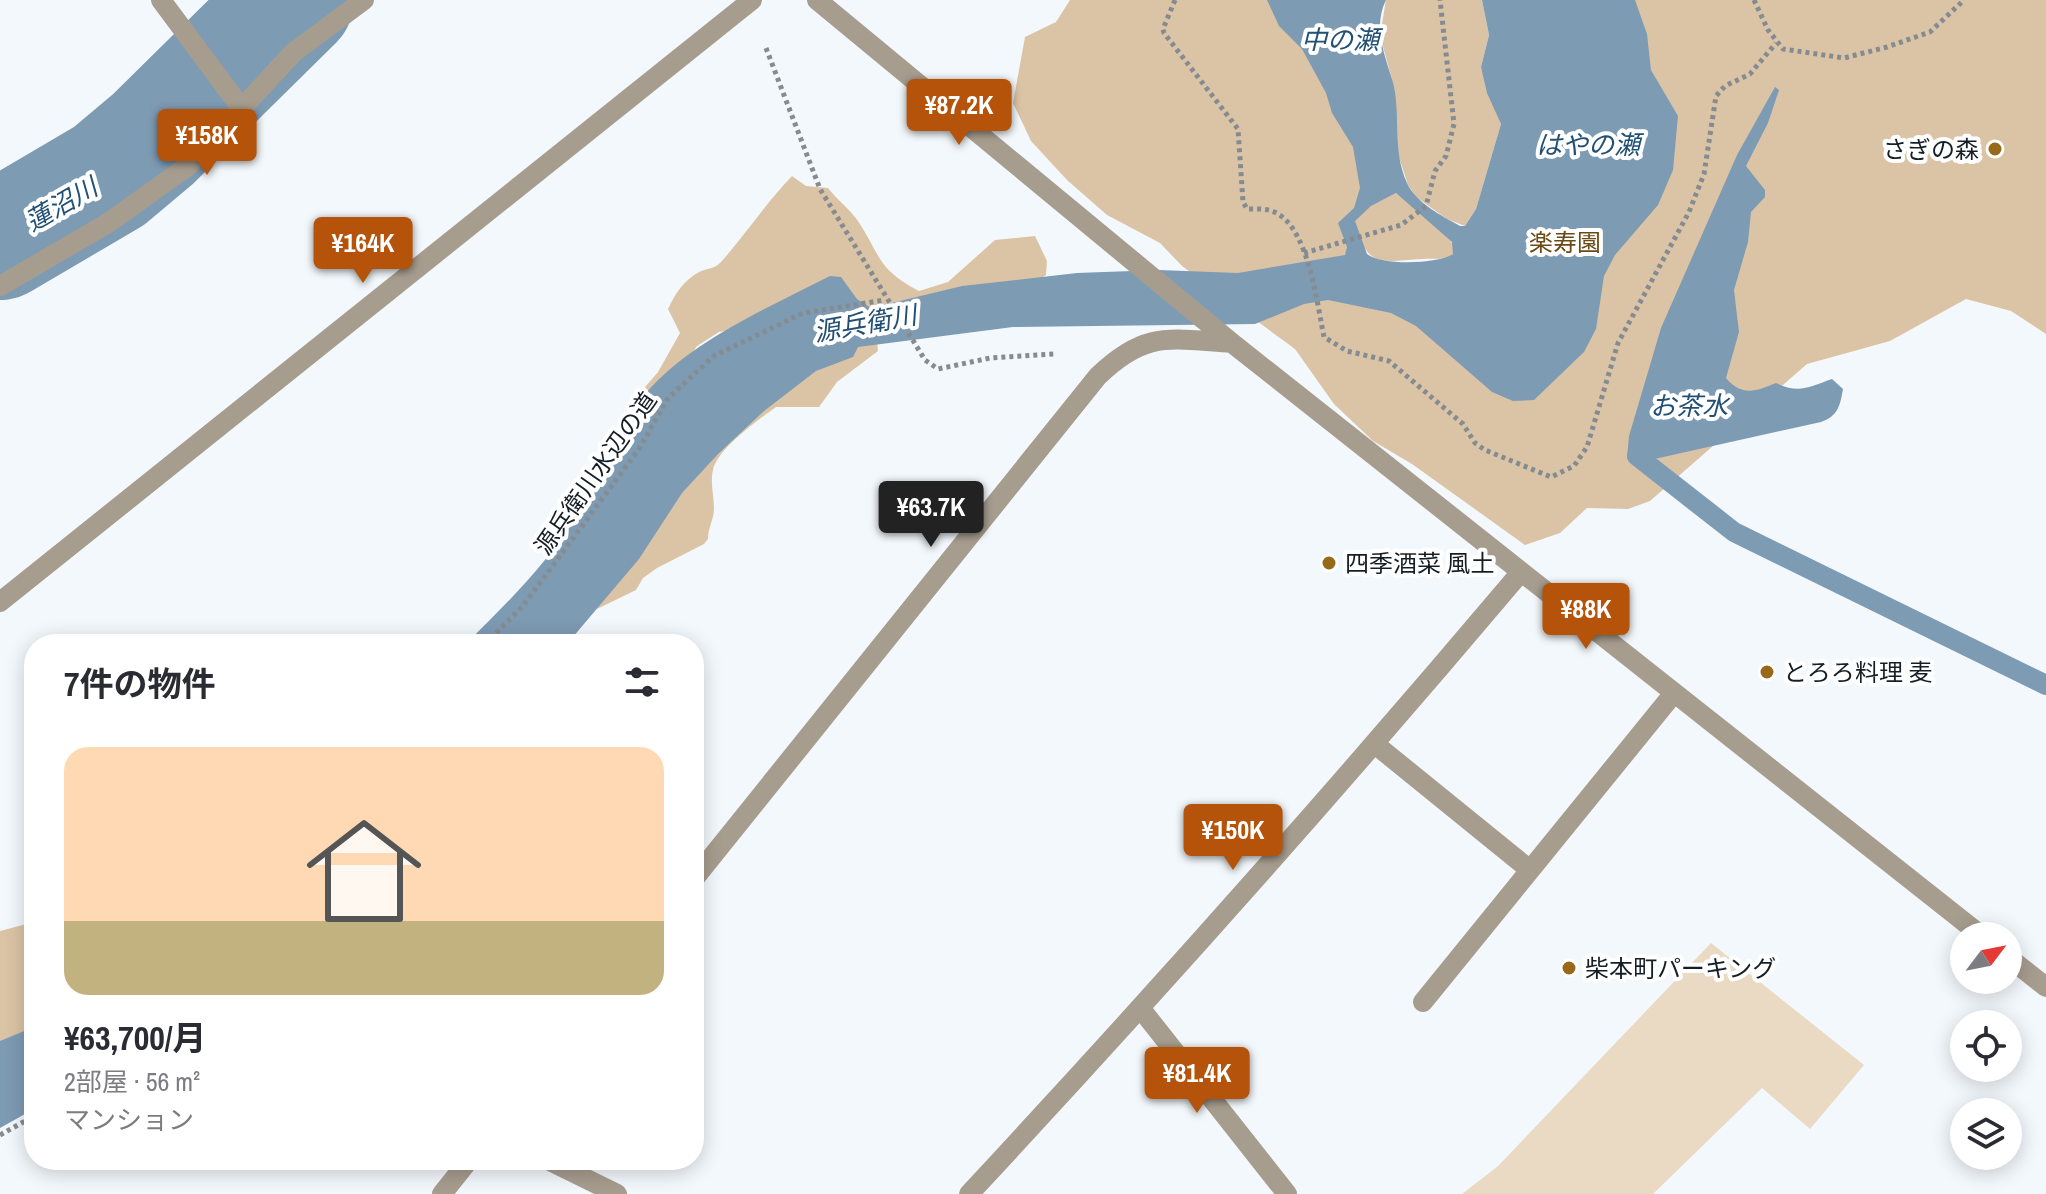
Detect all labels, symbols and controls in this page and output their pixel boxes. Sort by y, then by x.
water label: 中の瀬 [1301,22,1384,57]
pin: ¥87.2K [894,79,1024,147]
text: ¥87.2K [925,87,993,122]
pin: ¥158K [151,109,263,177]
text: ¥158K [176,117,238,152]
water label: はやの瀬 [1536,127,1645,162]
place label: さぎの森 [1883,133,1979,165]
marker: さぎの森 [1986,140,2004,158]
water label: 蓮沼川 [18,168,106,239]
pin: ¥164K [307,217,419,285]
text: ¥164K [332,225,394,260]
park label: 楽寿園 [1529,226,1601,258]
water label: 源兵衛川 [811,296,922,349]
street label: 源兵衛川水辺の道 [527,385,663,561]
water label: お茶水 [1650,388,1731,423]
pin: ¥63.7K [866,481,996,549]
text: ¥63.7K [897,489,965,524]
place label: 四季酒菜 風土 [1345,547,1494,579]
marker: 四季酒菜 風土 [1320,554,1338,572]
pin: ¥88K [1539,583,1633,651]
text: ¥88K [1561,591,1611,626]
place label: とろろ料理 麦 [1783,656,1932,688]
icon: filters [620,660,664,704]
text: 7件の物件 [64,661,216,707]
marker: とろろ料理 麦 [1758,663,1776,681]
icon: home [292,799,436,943]
pin: ¥150K [1177,804,1289,872]
text: ¥150K [1202,812,1264,847]
north arrow [1950,922,2022,994]
map controls [1950,922,2022,1170]
place label: 柴本町パーキング [1585,952,1776,984]
marker: 柴本町パーキング [1560,959,1578,977]
button: locate [1950,1010,2022,1082]
text: ¥63,700/月 [64,1015,207,1061]
pin: ¥81.4K [1132,1047,1262,1115]
text: ¥81.4K [1163,1055,1231,1090]
text: 2部屋 · 56 m² [64,1064,200,1099]
button: layers [1950,1098,2022,1170]
text: マンション [64,1102,194,1137]

